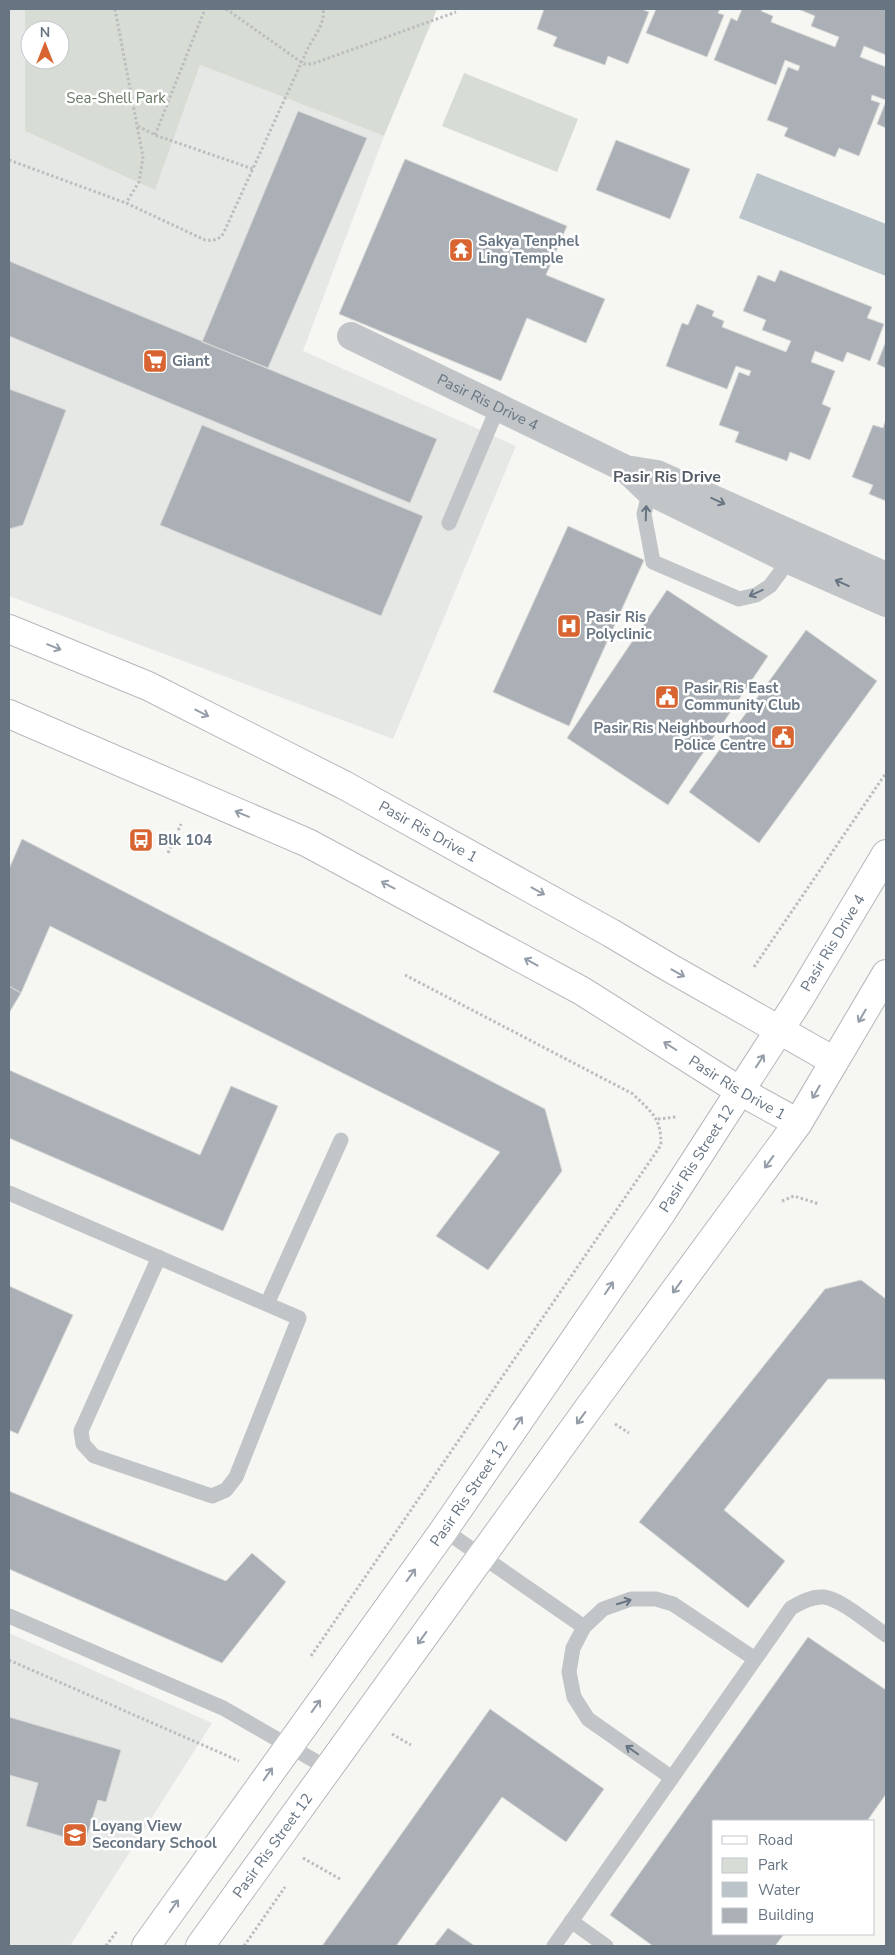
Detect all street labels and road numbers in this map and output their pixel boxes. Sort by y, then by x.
street label: Pasir Ris Drive 4 [434,369,542,435]
street label: Pasir Ris Drive 1 [375,796,481,867]
street label: Pasir Ris Drive 4 [796,891,870,995]
street label: Pasir Ris Drive 1 [685,1051,790,1124]
street label: Pasir Ris Street 12 [654,1101,739,1216]
street label: Pasir Ris Street 12 [425,1436,512,1550]
street label: Pasir Ris Street 12 [228,1789,317,1902]

